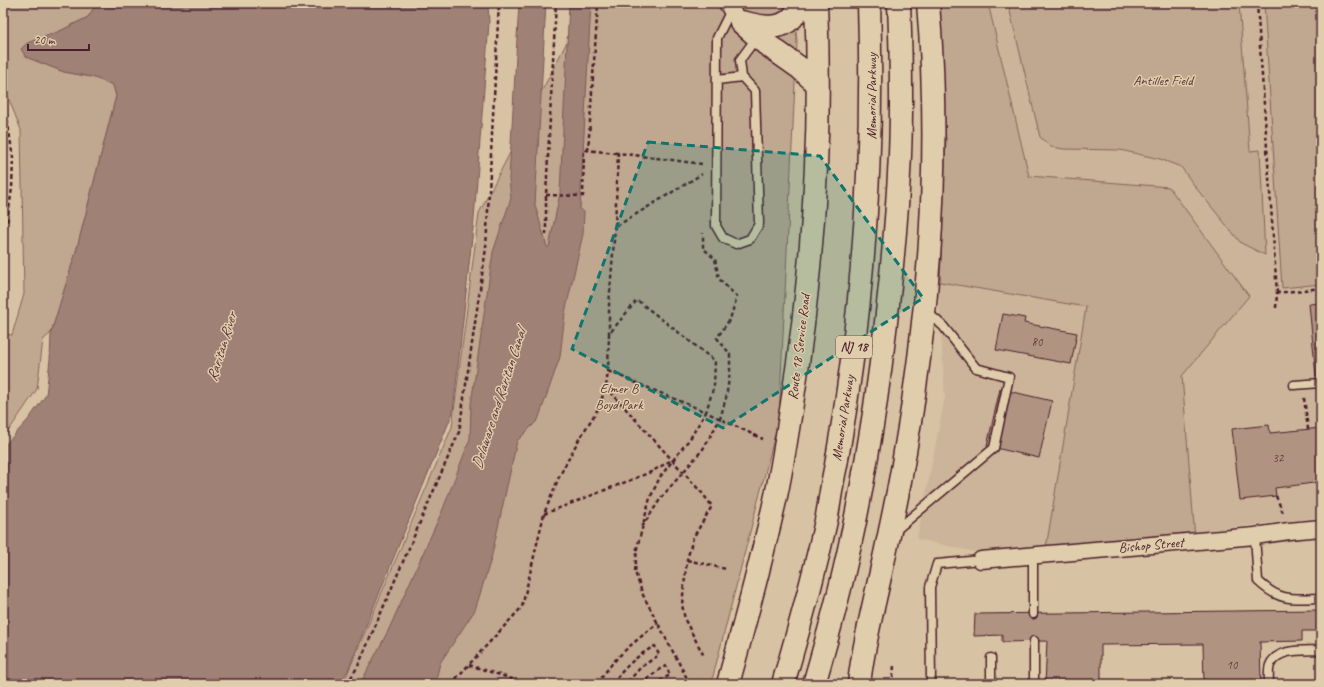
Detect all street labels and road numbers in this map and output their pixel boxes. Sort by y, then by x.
street label: Memorial Parkway [863,52,880,139]
street label: Route 18 Service Road [784,291,814,401]
road number: NJ 18 [836,336,872,358]
street label: Memorial Parkway [828,373,858,462]
street label: Bishop Street [1118,533,1187,556]

